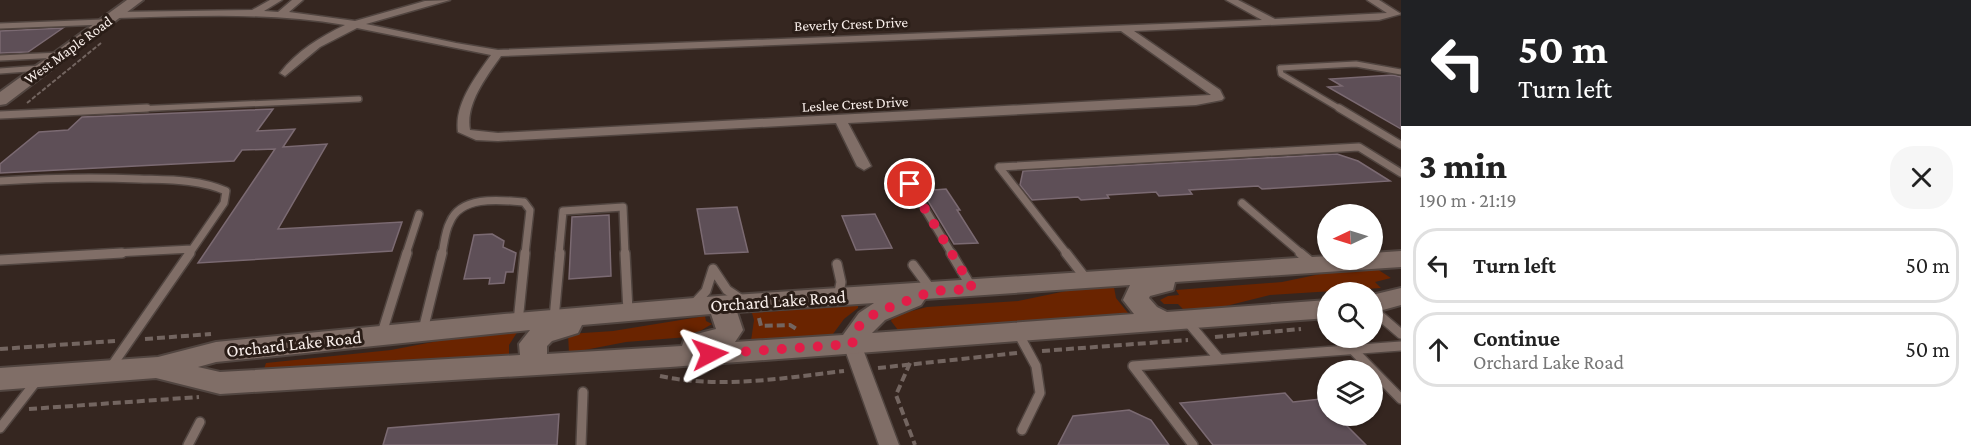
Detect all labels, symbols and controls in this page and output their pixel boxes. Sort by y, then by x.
street label: West Maple Road [21,13,116,88]
street label: Beverly Crest Drive [794,14,909,35]
icon: left [1419,24,1497,102]
text: 50 m [1518,25,1608,72]
text: Turn left [1518,74,1612,104]
street label: Leslee Crest Drive [801,93,909,115]
text: 3 min [1419,146,1507,186]
button: close [1890,146,1953,209]
pin [884,158,935,209]
icon: arrive [893,167,926,200]
text: 190 m · 21:19 [1419,189,1517,211]
north arrow [1317,204,1383,270]
map controls [1317,204,1383,426]
icon: left [1422,249,1455,282]
text: Turn left [1473,253,1556,278]
text: 50 m [1905,253,1950,278]
button: search [1317,282,1383,348]
street label: Orchard Lake Road [710,286,847,316]
position arrow [678,322,742,386]
text: Continue [1473,326,1560,351]
street label: Orchard Lake Road [225,327,363,361]
icon: ahead [1422,333,1455,366]
text: 50 m [1905,337,1950,362]
text: Orchard Lake Road [1473,351,1624,373]
button: layers [1317,360,1383,426]

